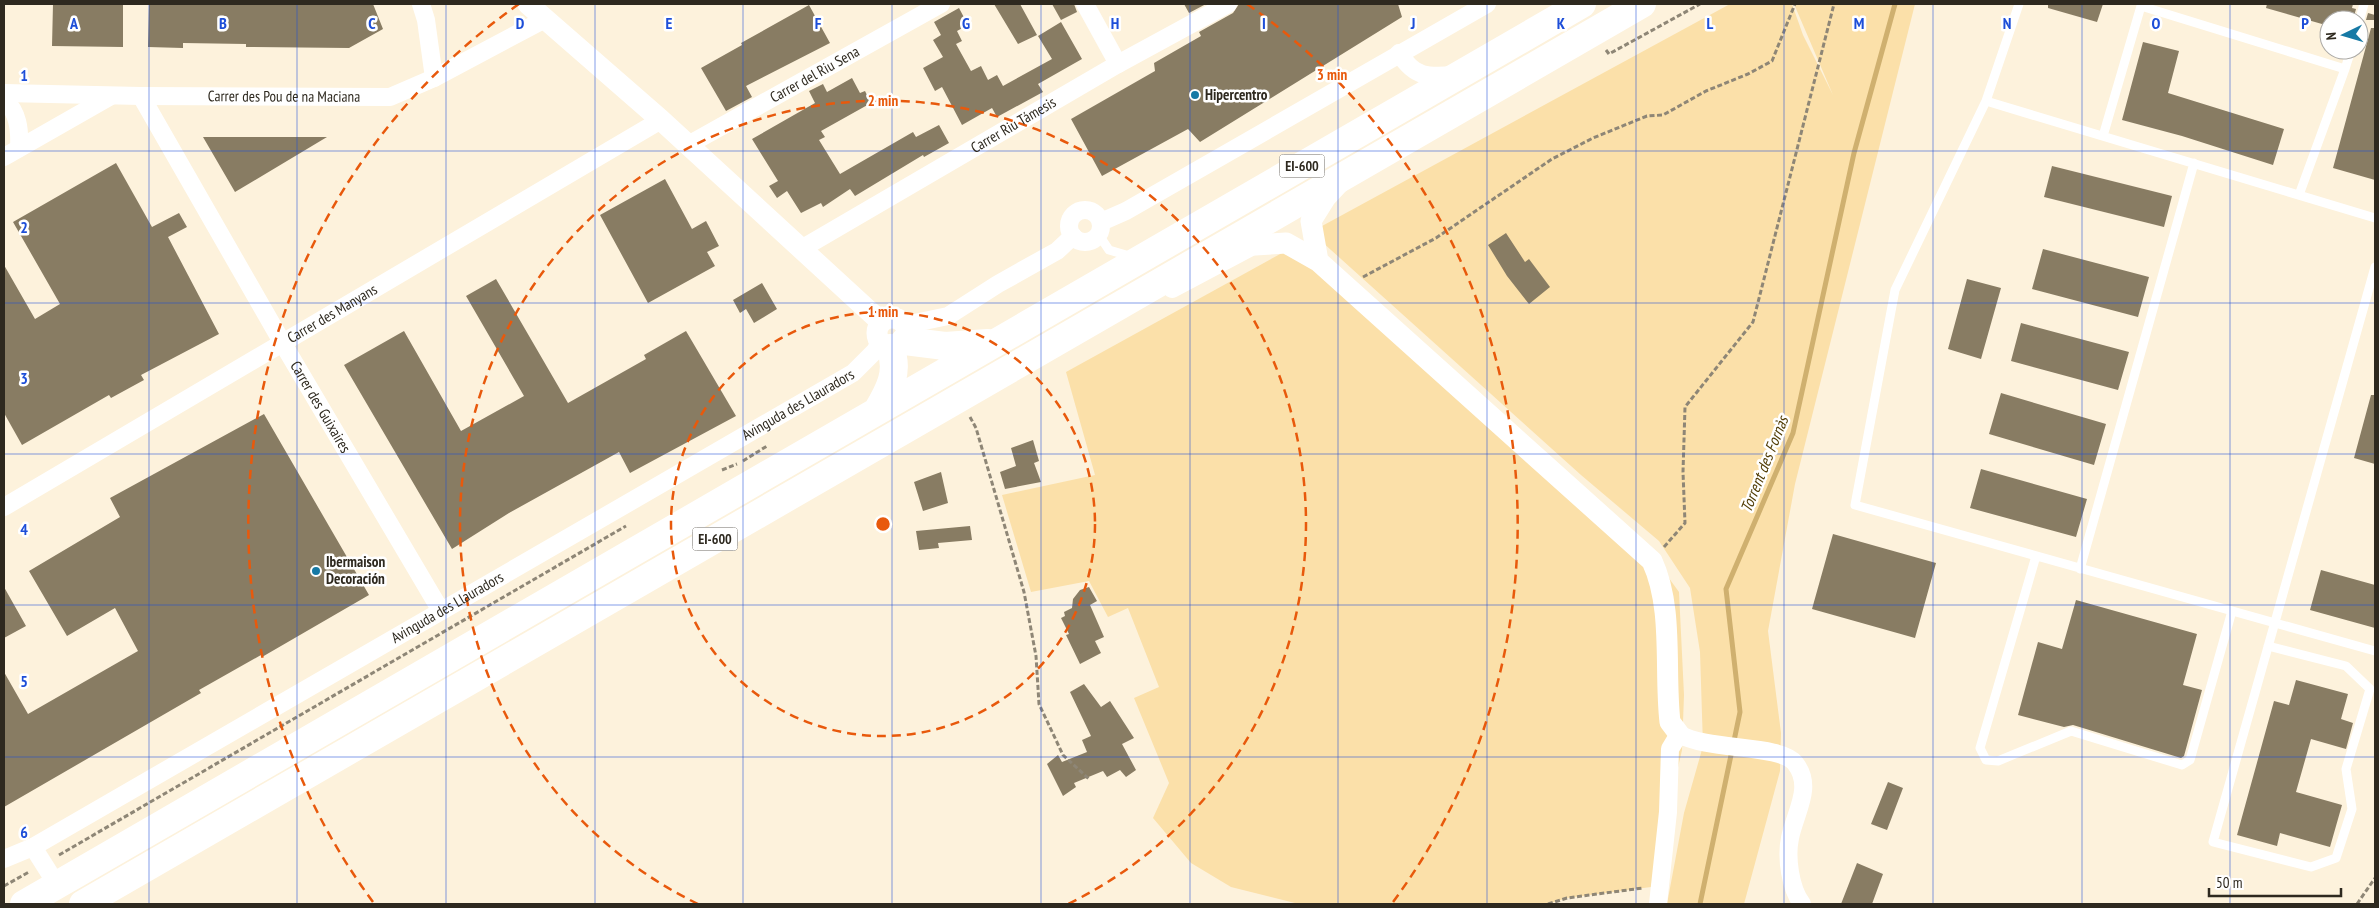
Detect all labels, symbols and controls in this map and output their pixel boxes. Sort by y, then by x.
north arrow [2319,10,2369,60]
text: A [69,13,79,33]
text: B [219,13,227,33]
text: C [368,13,376,33]
text: D [516,13,525,33]
text: E [666,13,673,33]
text: F [815,13,822,33]
text: G [962,13,970,33]
text: H [1111,13,1119,33]
text: I [1262,13,1266,33]
text: J [1410,13,1415,33]
text: K [1557,13,1566,33]
text: L [1707,13,1714,33]
text: M [1854,13,1864,33]
text: N [2003,13,2011,33]
text: O [2152,13,2161,33]
text: P [2301,13,2309,33]
text: N [2322,32,2340,41]
street label: Carrer del Riu Sena [766,42,862,106]
text: 1 [20,65,28,85]
text: 3 min [1317,65,1347,84]
place label: Hipercentro [1205,85,1268,104]
street label: Carrer des Pou de na Maciana [208,86,360,106]
marker: Hipercentro [1189,89,1201,101]
text: 2 min [868,91,898,110]
street label: Carrer Riu Támesis [967,92,1059,157]
road number: EI-600 [1280,154,1324,178]
text: 2 [20,217,28,237]
street label: Carrer des Manyans [284,279,380,347]
text: 1 min [868,302,898,321]
street label: Carrer des Guixaires [286,357,355,456]
street label: Avinguda des Llauradors [738,364,857,444]
text: 3 [20,368,28,388]
water label: Torrent des Fornàs [1736,412,1793,515]
centre of rings [874,515,892,533]
text: 4 [20,519,28,539]
road number: EI-600 [692,528,738,550]
place label: Ibermaison Decoración [326,552,385,588]
marker: Ibermaison Decoración [310,565,322,577]
street label: Avinguda des Llauradors [388,567,507,647]
text: 5 [20,671,28,691]
text: 6 [20,822,28,842]
scale bar [2209,866,2342,898]
text: 50 m [2216,873,2242,892]

